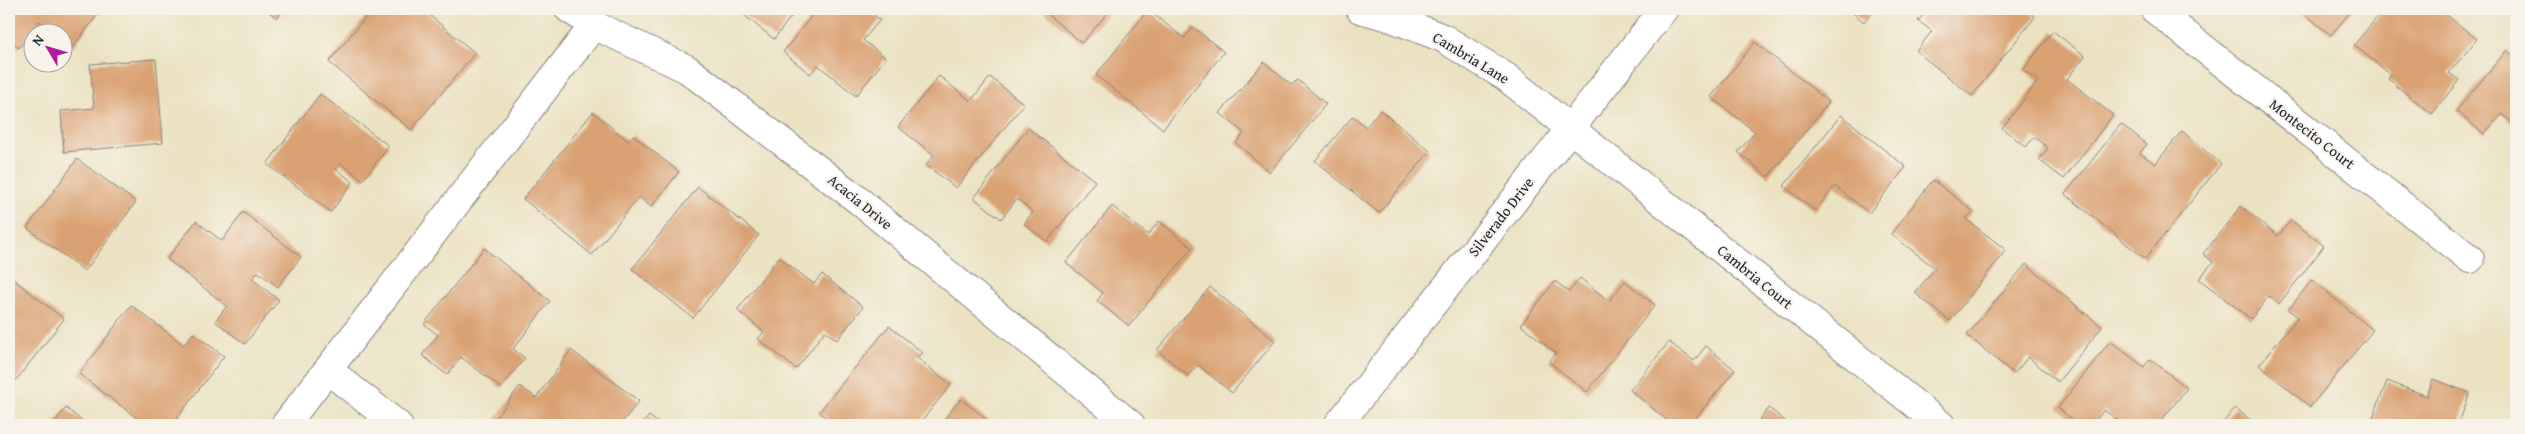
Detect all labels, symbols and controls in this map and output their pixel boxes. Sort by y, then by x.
north arrow [22,22,72,72]
street label: Cambria Lane [1429,26,1513,89]
text: N [27,30,49,50]
street label: Montecito Court [2265,94,2360,174]
street label: Acacia Drive [823,169,897,234]
street label: Silverado Drive [1463,173,1538,261]
street label: Cambria Court [1713,240,1798,314]

